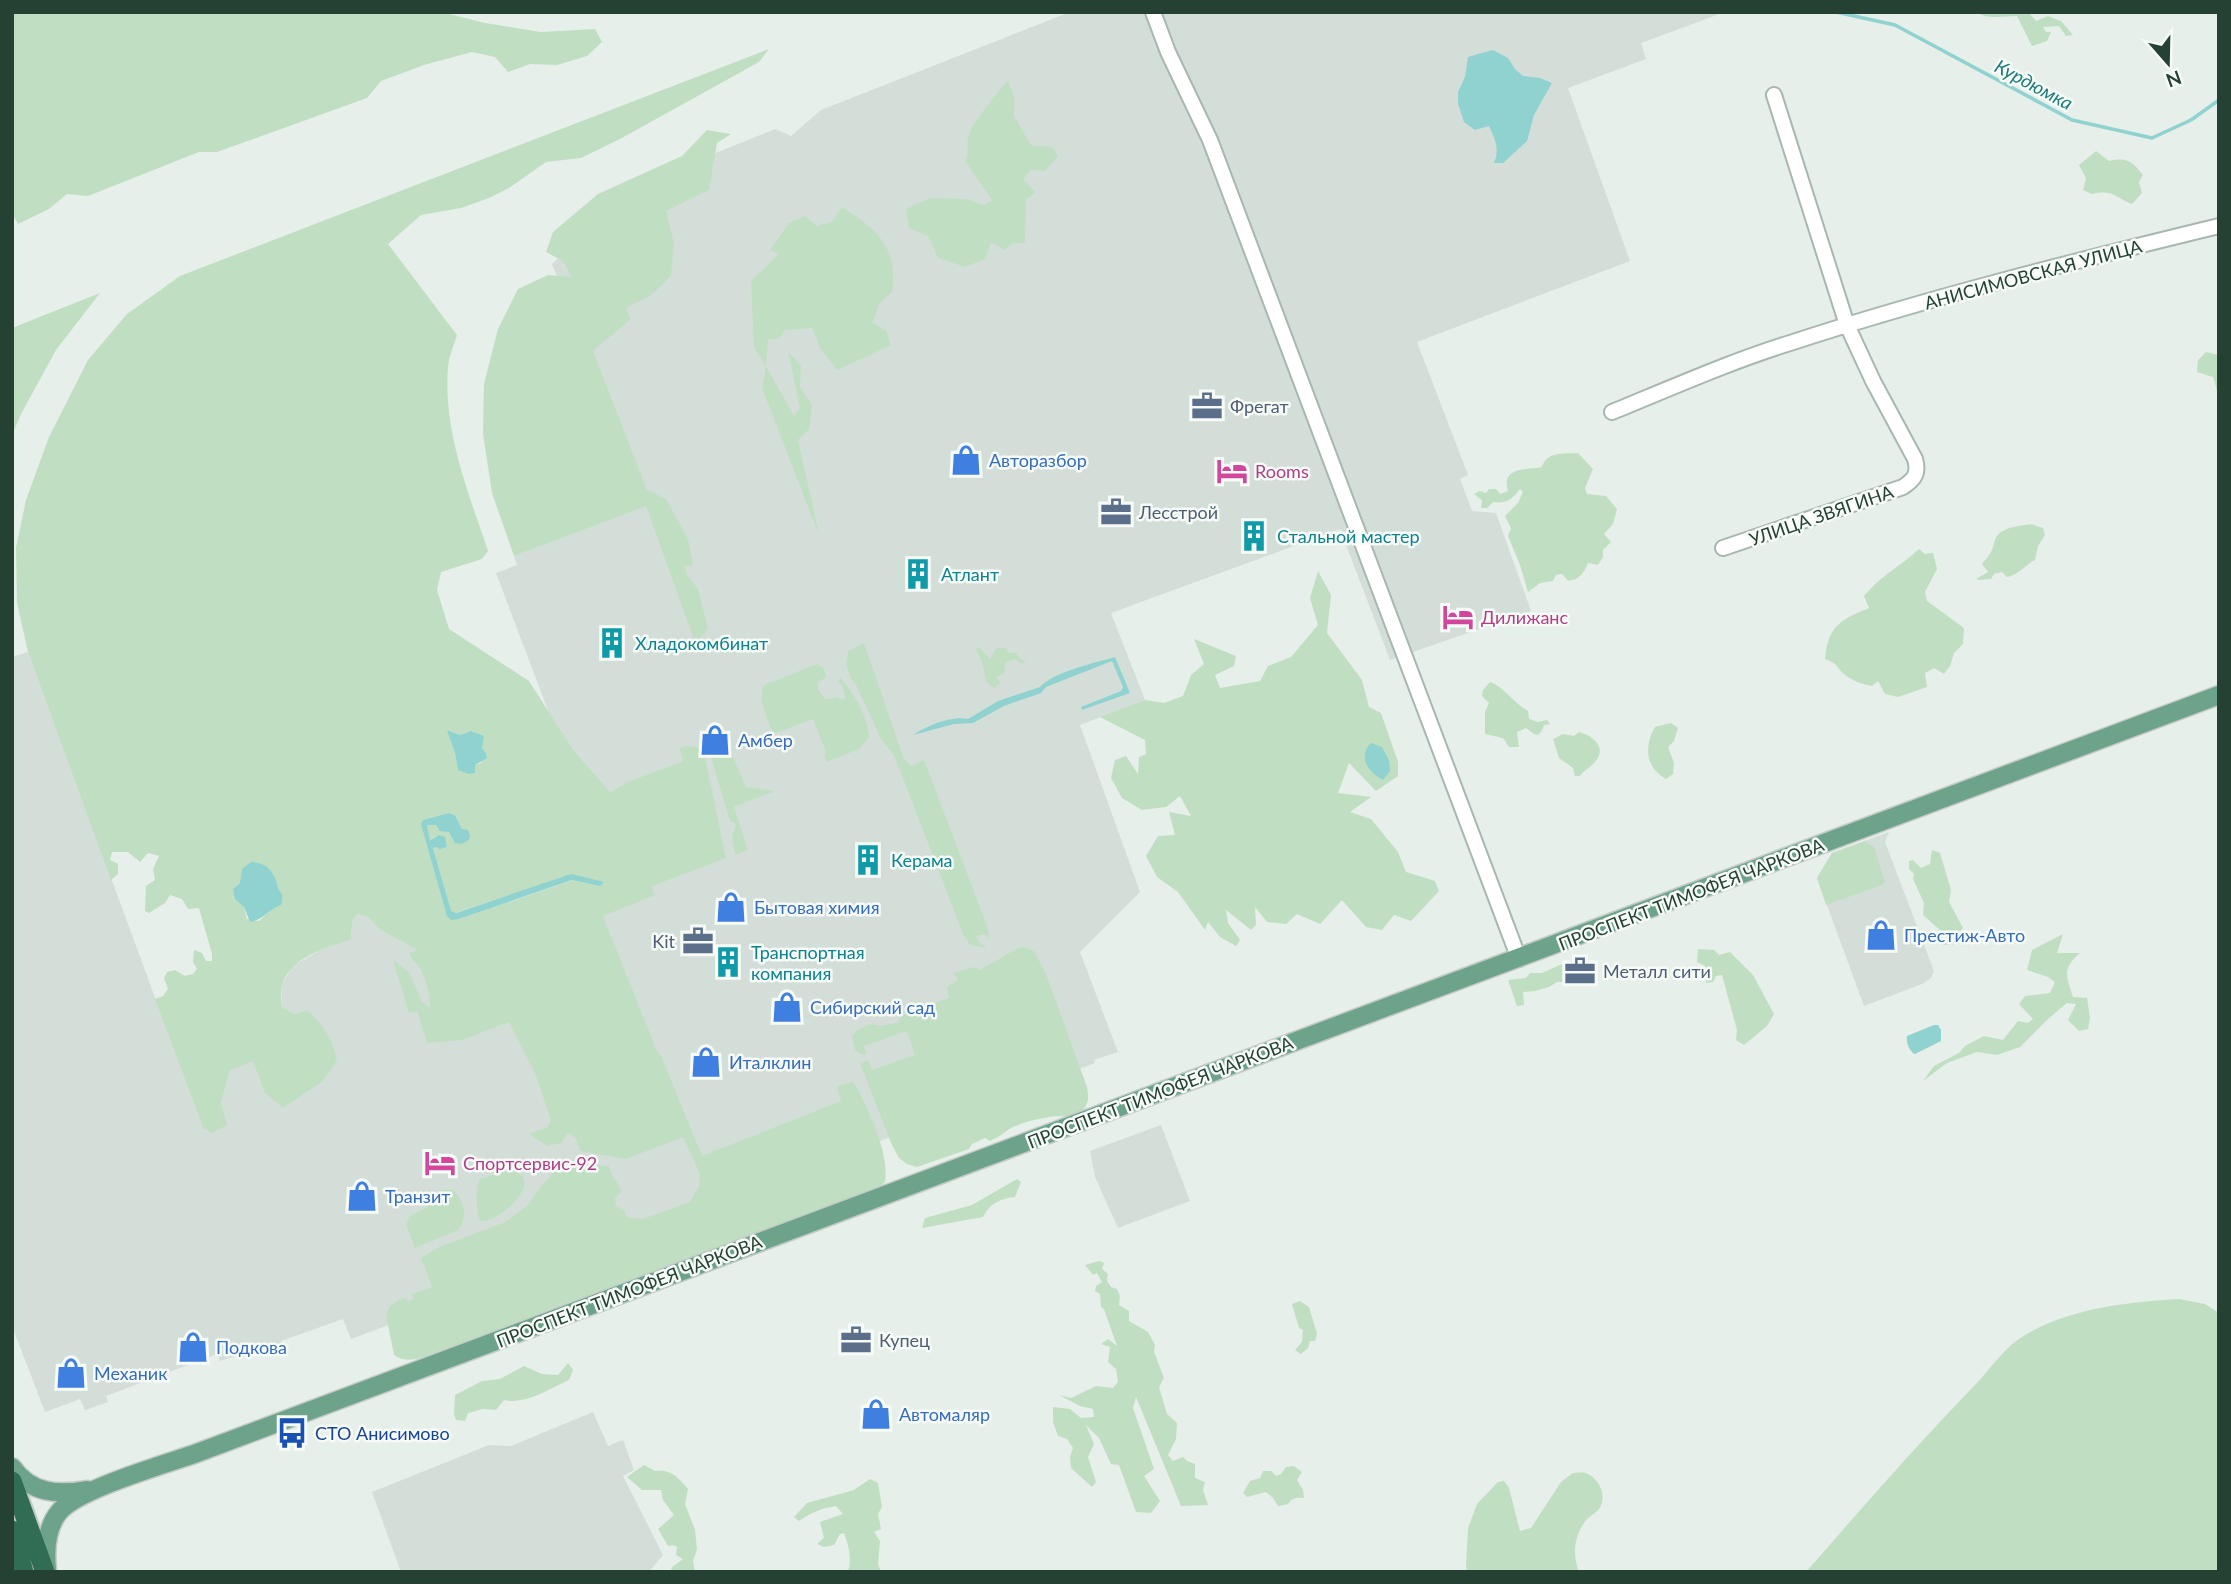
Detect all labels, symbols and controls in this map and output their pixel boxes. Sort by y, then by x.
north arrow [2133,28,2203,98]
water label: Курдюмка [1991,54,2077,114]
text: N [2163,66,2185,93]
street label: АНИСИМОВСКАЯ УЛИЦА [1922,234,2145,314]
office icon: Фрегат [1190,389,1224,423]
place label: Фрегат [1230,395,1289,417]
shop icon: Авторазбор [949,443,983,477]
place label: Авторазбор [989,449,1087,471]
hotel icon: Rooms [1215,454,1249,488]
place label: Rooms [1255,460,1309,482]
street label: УЛИЦА ЗВЯГИНА [1746,480,1897,550]
office icon: Лесстрой [1099,495,1133,529]
place label: Лесстрой [1138,501,1218,523]
building icon: Стальной мастер [1237,519,1271,553]
place label: Стальной мастер [1277,525,1420,547]
building icon: Атлант [901,557,935,591]
place label: Атлант [941,563,999,585]
hotel icon: Дилижанс [1441,600,1475,634]
place label: Дилижанс [1481,606,1568,628]
building icon: Хладокомбинат [595,626,629,660]
place label: Хладокомбинат [635,632,768,654]
shop icon: Амбер [698,723,732,757]
place label: Амбер [738,729,793,751]
street label: ПРОСПЕКТ ТИМОФЕЯ ЧАРКОВА [1555,833,1828,955]
building icon: Керама [851,843,885,877]
place label: Керама [891,849,953,871]
shop icon: Бытовая химия [714,890,748,924]
place label: Бытовая химия [754,896,880,918]
shop icon: Престиж-Авто [1864,918,1898,952]
office icon: Kit [681,924,715,958]
place label: Престиж-Авто [1904,924,2025,946]
place label: Kit [652,930,676,952]
place label: Транспортная компания [751,941,865,984]
building icon: Транспортная компания [711,945,745,979]
office icon: Металл сити [1563,954,1597,988]
place label: Металл сити [1603,960,1711,982]
shop icon: Сибирский сад [770,990,804,1024]
place label: Сибирский сад [810,996,935,1018]
street label: ПРОСПЕКТ ТИМОФЕЯ ЧАРКОВА [1024,1031,1297,1153]
shop icon: Италклин [689,1045,723,1079]
place label: Италклин [729,1051,811,1073]
hotel icon: Спортсервис-92 [423,1146,457,1180]
place label: Спортсервис-92 [463,1152,597,1174]
shop icon: Транзит [345,1179,379,1213]
place label: Транзит [385,1185,450,1207]
street label: ПРОСПЕКТ ТИМОФЕЯ ЧАРКОВА [493,1230,766,1352]
office icon: Купец [839,1323,873,1357]
place label: Купец [879,1329,930,1351]
shop icon: Подкова [176,1330,210,1364]
place label: Подкова [216,1336,287,1358]
shop icon: Механик [54,1356,88,1390]
place label: Механик [94,1362,168,1384]
shop icon: Автомаляр [859,1397,893,1431]
place label: Автомаляр [899,1403,990,1425]
bus stop icon: СТО Анисимово [275,1416,309,1450]
place label: СТО Анисимово [315,1422,450,1444]

